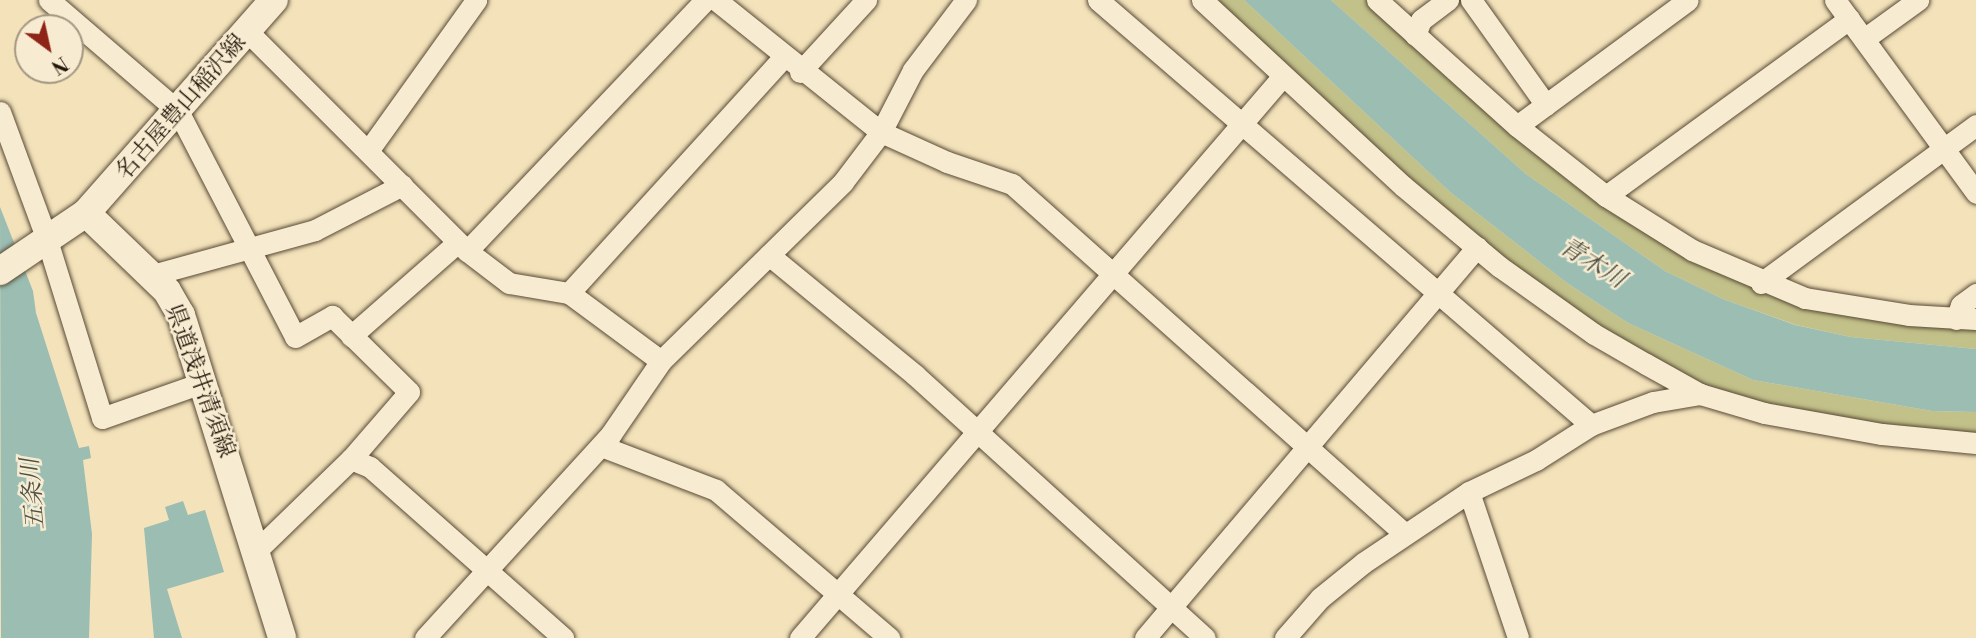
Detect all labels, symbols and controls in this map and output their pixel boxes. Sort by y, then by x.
north arrow [14,14,84,84]
street label: 名古屋豊山稲沢線 [110,29,252,185]
text: N [47,51,72,79]
water label: 青木川 [1554,233,1630,295]
street label: 県道浅井清須線 [159,301,241,461]
water label: 五条川 [17,457,51,531]

